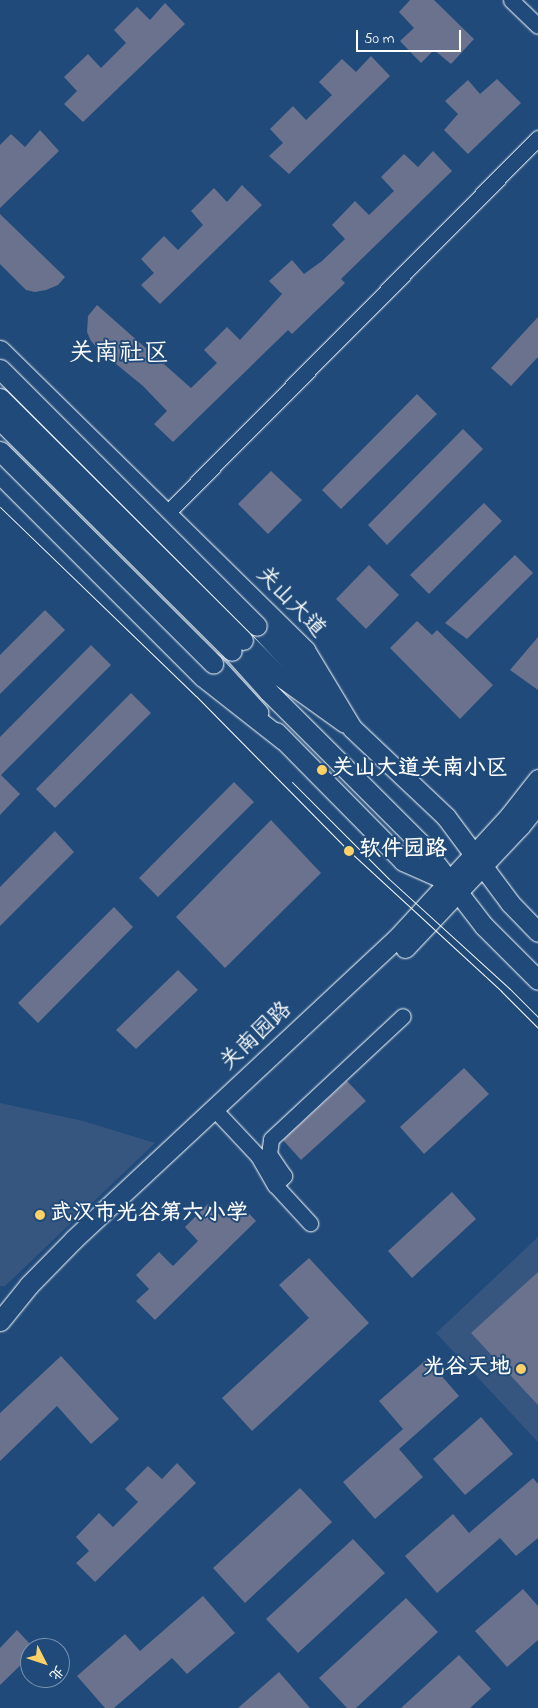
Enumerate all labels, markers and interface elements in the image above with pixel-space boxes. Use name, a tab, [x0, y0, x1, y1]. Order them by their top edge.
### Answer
scale bar	[358, 20, 463, 52]
text: 50 m	[364, 28, 394, 50]
district label: 关南社区	[69, 339, 169, 369]
street label: 关山大道	[250, 562, 330, 644]
place label: 关山大道关南小区	[332, 757, 508, 783]
marker: 关山大道关南小区	[316, 764, 328, 776]
place label: 软件园路	[359, 838, 447, 864]
marker: 软件园路	[343, 845, 355, 857]
street label: 关南园路	[216, 997, 298, 1077]
place label: 武汉市光谷第六小学	[50, 1202, 248, 1228]
marker: 武汉市光谷第六小学	[34, 1209, 46, 1221]
place label: 光谷天地	[423, 1356, 511, 1382]
marker: 光谷天地	[515, 1363, 527, 1375]
north arrow	[20, 1638, 70, 1688]
text: 北	[43, 1660, 68, 1685]

